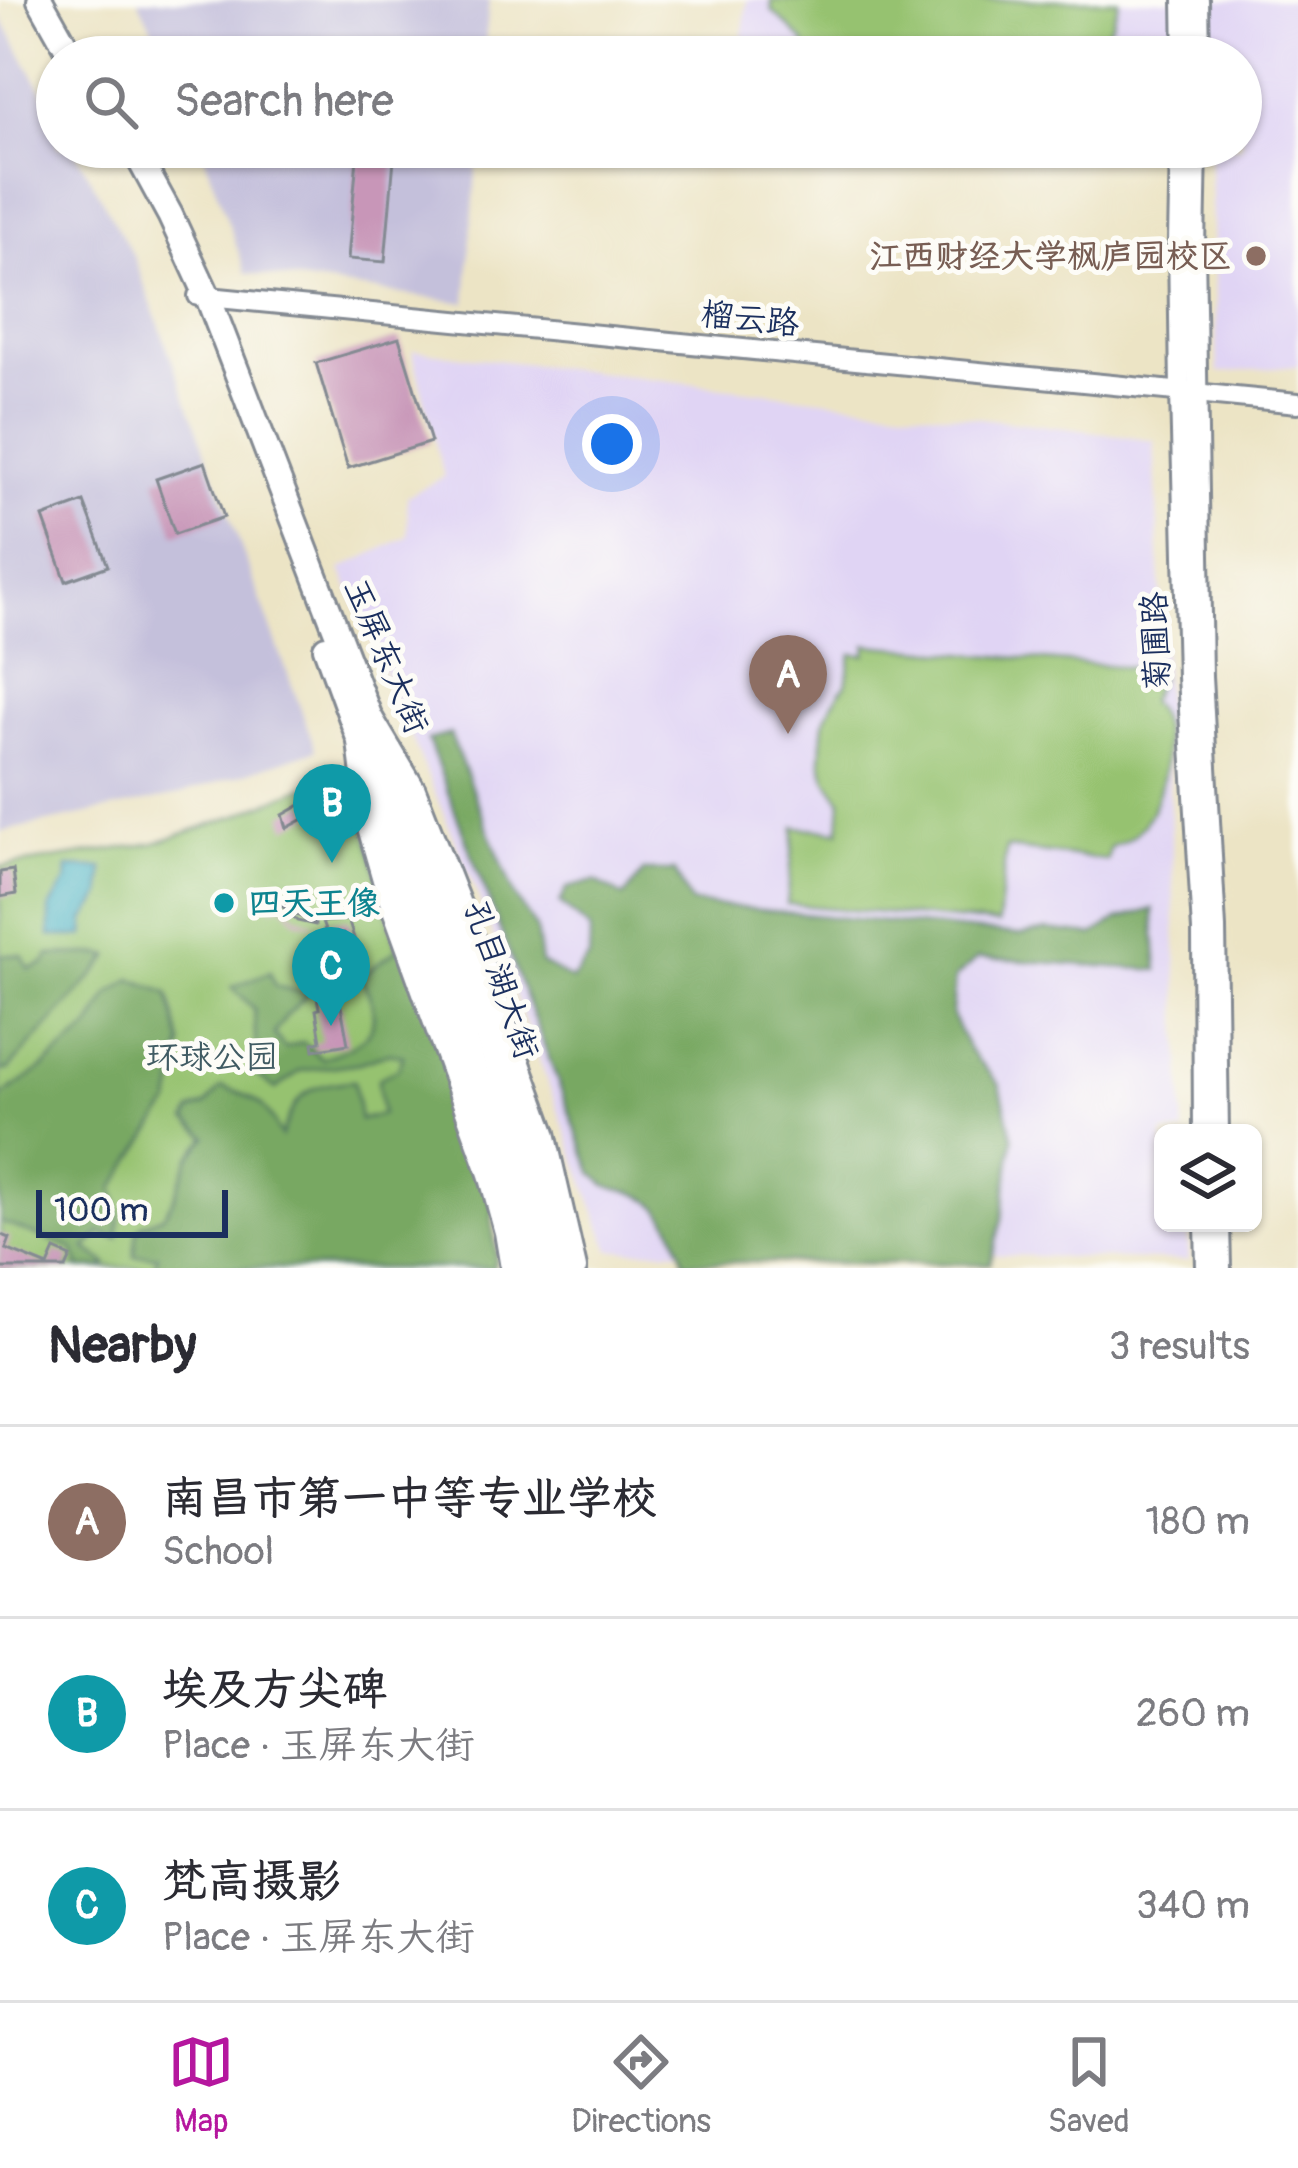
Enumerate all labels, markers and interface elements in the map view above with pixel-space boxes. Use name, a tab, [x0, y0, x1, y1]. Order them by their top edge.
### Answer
search box	[36, 36, 1262, 168]
icon: search	[78, 69, 144, 135]
text: Search here	[174, 74, 394, 130]
place label: 江西财经大学枫庐园校区	[869, 236, 1232, 277]
marker: 江西财经大学枫庐园校区	[1243, 243, 1269, 269]
street label: 榴云路	[699, 293, 801, 345]
your location	[582, 414, 642, 474]
street label: 玉屏东大街	[335, 572, 437, 740]
street label: 菊圃路	[1134, 591, 1178, 691]
pin: A	[749, 635, 827, 734]
pin: B	[293, 764, 371, 863]
place label: 四天王像	[248, 883, 380, 924]
marker: 四天王像	[211, 890, 237, 916]
street label: 孔目湖大街	[455, 895, 547, 1065]
pin: C	[292, 927, 370, 1026]
park label: 环球公园	[146, 1037, 278, 1078]
map controls	[1154, 1124, 1262, 1232]
button: layers	[1154, 1124, 1262, 1232]
scale bar	[36, 1184, 228, 1237]
text: 100 m	[54, 1190, 148, 1231]
text: Nearby	[48, 1314, 196, 1378]
text: 3 results	[1109, 1322, 1250, 1371]
text: 南昌市第一中等专业学校	[162, 1471, 657, 1527]
text: A	[74, 1497, 100, 1546]
text: 180 m	[1145, 1497, 1250, 1546]
text: School	[162, 1527, 274, 1576]
text: 埃及方尖碑	[162, 1662, 387, 1718]
text: B	[76, 1689, 98, 1738]
text: 260 m	[1136, 1689, 1250, 1738]
text: Place · 玉屏东大街	[162, 1721, 475, 1770]
text: 梵高摄影	[162, 1854, 342, 1910]
text: C	[75, 1881, 99, 1930]
text: 340 m	[1136, 1881, 1250, 1930]
text: Place · 玉屏东大街	[162, 1913, 475, 1962]
tab: Map	[168, 2029, 234, 2142]
tab: Directions	[571, 2029, 711, 2142]
tab: Saved	[1048, 2029, 1130, 2142]

